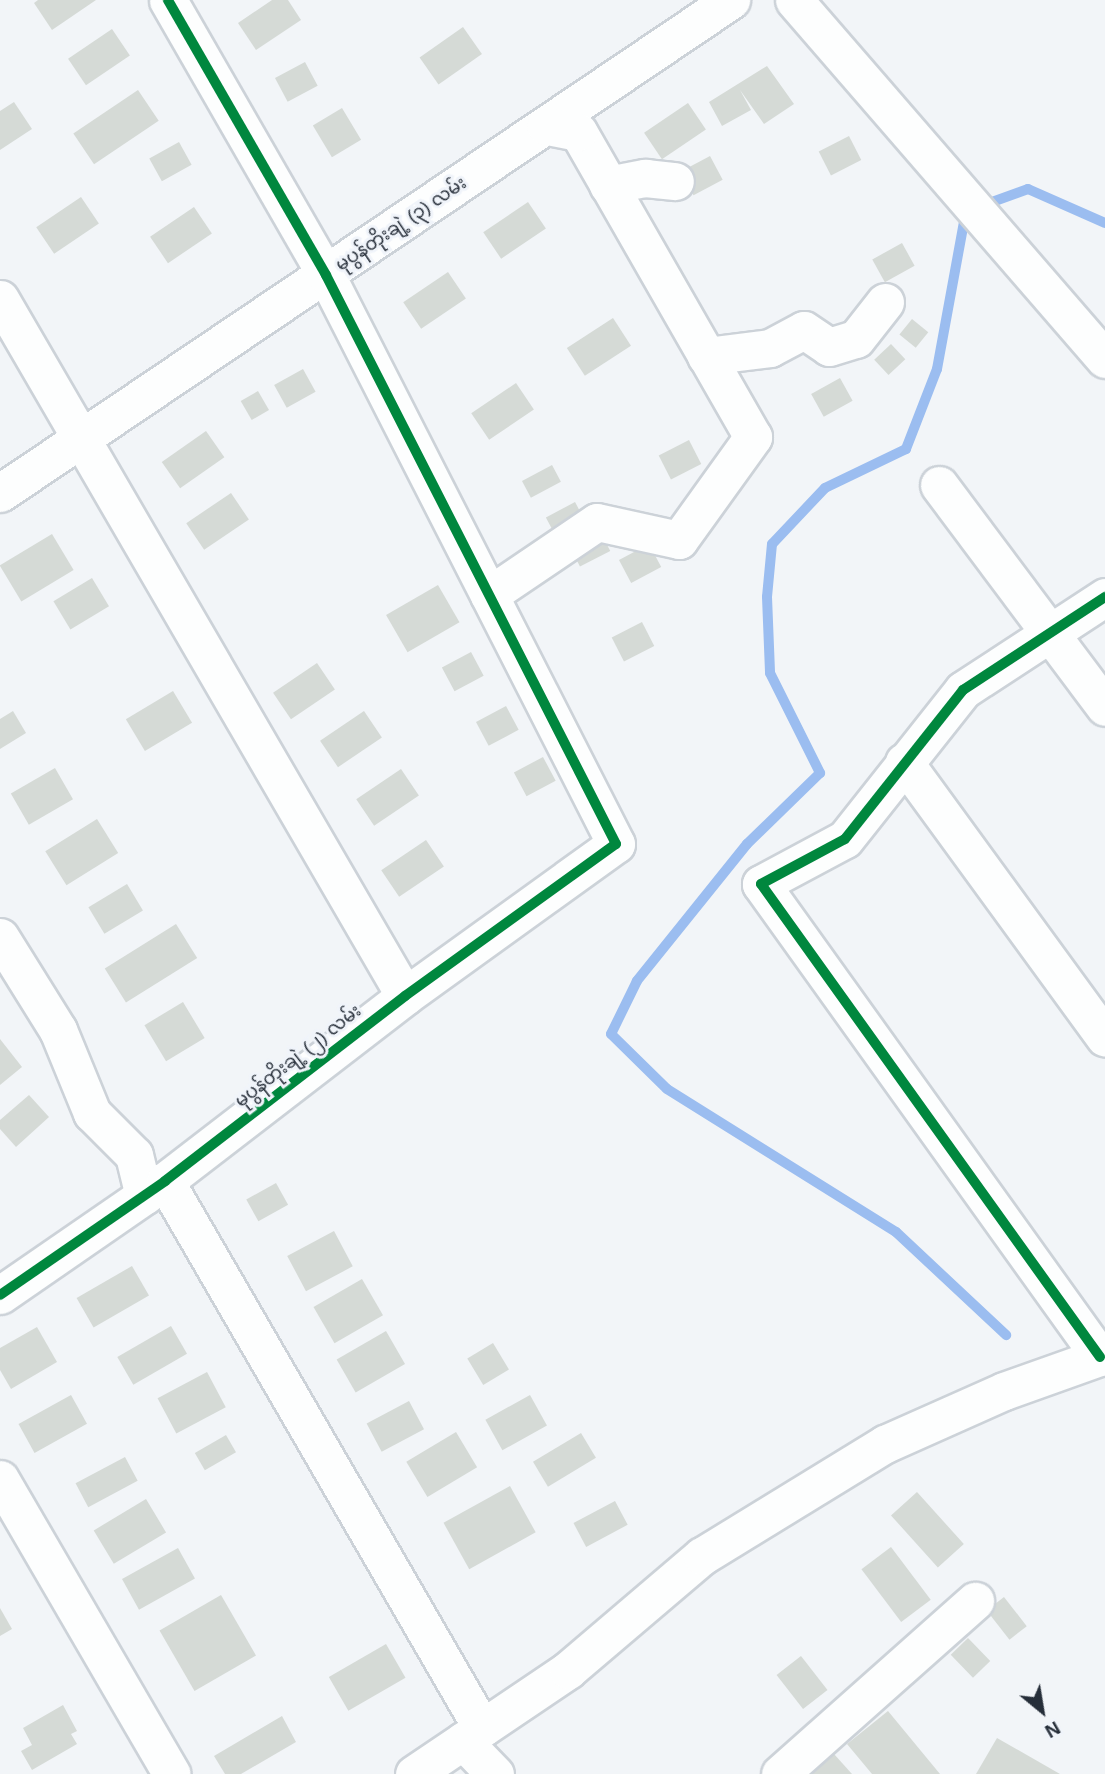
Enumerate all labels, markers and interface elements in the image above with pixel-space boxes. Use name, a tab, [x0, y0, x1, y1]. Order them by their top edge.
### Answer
street label: မုပွန်တိုးချဲ့ (၃) လမ်း	[331, 172, 471, 276]
street label: မုပွန်တိုးချဲ့ (၂) လမ်း	[231, 1000, 365, 1112]
north arrow	[1007, 1676, 1077, 1746]
text: N	[1042, 1717, 1064, 1742]

